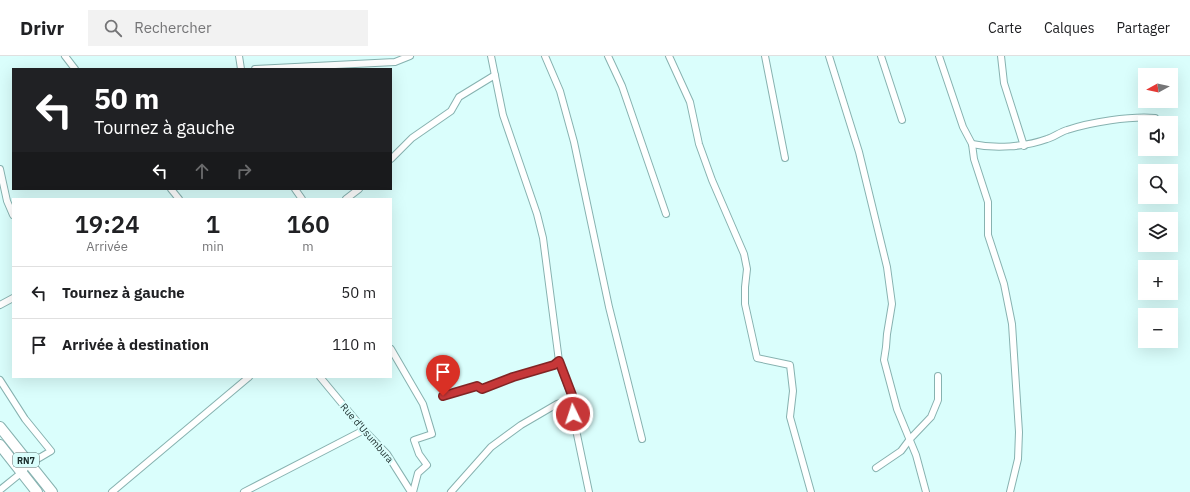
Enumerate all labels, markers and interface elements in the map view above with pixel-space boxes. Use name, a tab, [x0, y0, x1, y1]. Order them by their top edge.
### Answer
search box	[88, 10, 368, 46]
text: Drivr	[20, 16, 64, 40]
icon: search	[102, 17, 124, 39]
text: Rechercher	[134, 18, 211, 37]
text: Carte	[988, 19, 1022, 37]
text: Calques	[1044, 19, 1094, 37]
text: Partager	[1116, 19, 1170, 37]
north arrow	[1138, 68, 1178, 108]
map controls	[1138, 68, 1178, 348]
text: 50 m	[94, 80, 159, 117]
icon: left	[28, 84, 80, 136]
text: Tournez à gauche	[94, 116, 235, 139]
button: sound	[1138, 116, 1178, 156]
icon: left	[149, 160, 171, 182]
icon: ahead	[191, 160, 213, 182]
icon: right	[233, 160, 255, 182]
button: search	[1138, 164, 1178, 204]
text: 19:24	[74, 208, 140, 240]
text: 1	[206, 208, 220, 240]
text: 160	[286, 208, 330, 240]
button: layers	[1138, 212, 1178, 252]
text: Arrivée	[86, 238, 128, 255]
text: min	[202, 238, 224, 255]
text: m	[302, 238, 314, 255]
button: +	[1138, 260, 1178, 300]
icon: left	[28, 282, 50, 304]
text: Tournez à gauche	[62, 283, 185, 302]
text: 50 m	[341, 283, 376, 302]
button: −	[1138, 308, 1178, 348]
icon: arrive	[28, 334, 50, 356]
text: Arrivée à destination	[62, 335, 209, 354]
text: 110 m	[332, 335, 376, 354]
pin	[426, 355, 460, 396]
icon: arrive	[432, 361, 454, 383]
position arrow	[552, 393, 594, 435]
street label: Rue d'Usumbura	[338, 401, 397, 466]
road number: RN7	[13, 453, 39, 467]

